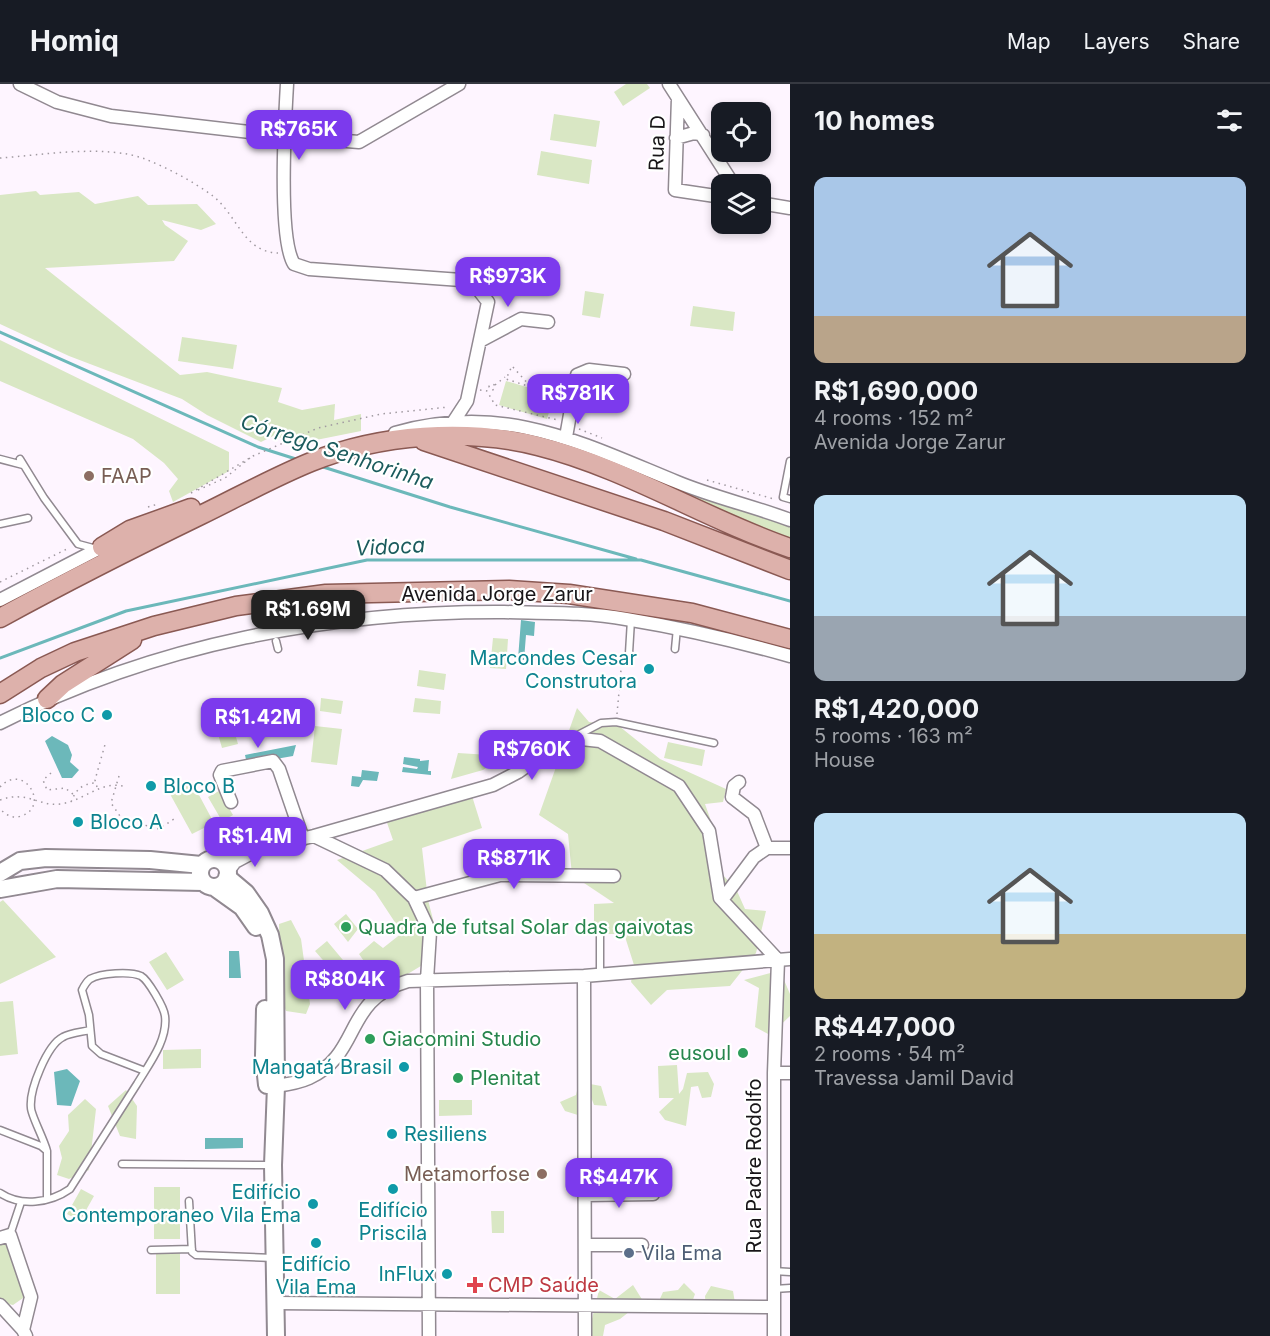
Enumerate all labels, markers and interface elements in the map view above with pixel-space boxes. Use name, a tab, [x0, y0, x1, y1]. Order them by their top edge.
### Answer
text: Homiq	[30, 24, 119, 58]
text: Map	[1007, 29, 1051, 54]
text: Layers	[1084, 29, 1150, 54]
text: Share	[1183, 29, 1240, 54]
map controls	[711, 102, 771, 234]
button: locate	[711, 102, 771, 162]
icon: filters	[1213, 104, 1246, 137]
text: 10 homes	[814, 105, 935, 136]
pin: R$765K	[250, 110, 348, 161]
street label: Rua D	[644, 115, 670, 171]
text: R$765K	[260, 117, 338, 141]
button: layers	[711, 174, 771, 234]
icon: home	[976, 216, 1084, 324]
pin: R$973K	[459, 257, 557, 308]
text: R$973K	[469, 264, 547, 288]
pin: R$781K	[529, 374, 627, 425]
text: R$1,690,000	[814, 375, 978, 406]
text: R$781K	[541, 381, 615, 405]
text: 4 rooms · 152 m²	[814, 406, 973, 430]
water label: Córrego Senhorinha	[238, 409, 437, 495]
text: Avenida Jorge Zarur	[814, 430, 1006, 454]
place label: FAAP	[101, 464, 152, 488]
marker: FAAP	[82, 469, 96, 483]
water label: Vidoca	[354, 532, 426, 561]
icon: home	[976, 534, 1084, 642]
street label: Avenida Jorge Zarur	[401, 582, 593, 606]
pin: R$1.69M	[253, 590, 363, 641]
text: R$1.69M	[265, 597, 351, 621]
place label: Marcondes Cesar Construtora	[470, 646, 637, 693]
marker: Marcondes Cesar Construtora	[642, 662, 656, 676]
text: R$1,420,000	[814, 693, 979, 724]
pin: R$1.42M	[203, 698, 313, 749]
place label: Bloco C	[21, 703, 95, 727]
text: R$1.42M	[215, 705, 301, 729]
marker: Bloco C	[100, 708, 114, 722]
text: 5 rooms · 163 m²	[814, 724, 973, 748]
pin: R$760K	[483, 730, 581, 781]
text: R$760K	[493, 737, 571, 761]
text: House	[814, 748, 875, 772]
place label: Bloco B	[163, 774, 235, 798]
marker: Bloco B	[144, 779, 158, 793]
place label: Bloco A	[90, 810, 163, 834]
marker: Bloco A	[71, 815, 85, 829]
pin: R$1.4M	[206, 817, 304, 868]
text: R$1.4M	[218, 824, 292, 848]
pin: R$871K	[465, 839, 563, 890]
text: R$871K	[477, 846, 551, 870]
icon: home	[976, 852, 1084, 960]
place label: Quadra de futsal Solar das gaivotas	[358, 915, 694, 939]
marker: Quadra de futsal Solar das gaivotas	[339, 920, 353, 934]
pin: R$804K	[296, 960, 394, 1011]
text: R$804K	[305, 967, 385, 991]
text: R$447,000	[814, 1011, 956, 1042]
place label: Giacomini Studio	[382, 1027, 541, 1051]
marker: Giacomini Studio	[363, 1032, 377, 1046]
place label: eusoul	[668, 1041, 731, 1065]
text: 2 rooms · 54 m²	[814, 1042, 965, 1066]
marker: eusoul	[736, 1046, 750, 1060]
place label: Mangatá Brasil	[252, 1055, 392, 1079]
marker: Mangatá Brasil	[397, 1060, 411, 1074]
place label: Plenitat	[470, 1066, 541, 1090]
text: Travessa Jamil David	[814, 1066, 1014, 1090]
marker: Plenitat	[451, 1071, 465, 1085]
street label: Rua Padre Rodolfo	[742, 1079, 766, 1253]
place label: Resiliens	[404, 1122, 487, 1146]
marker: Resiliens	[385, 1127, 399, 1141]
pin: R$447K	[570, 1158, 668, 1209]
place label: Metamorfose	[404, 1162, 530, 1186]
text: R$447K	[579, 1165, 659, 1189]
marker: Metamorfose	[535, 1167, 549, 1181]
place label: Edifício Contemporaneo Vila Ema	[62, 1180, 301, 1227]
marker: Edifício Priscila	[386, 1182, 400, 1196]
marker: Edifício Contemporaneo Vila Ema	[306, 1197, 320, 1211]
place label: Edifício Priscila	[358, 1198, 428, 1245]
marker: Edifício Vila Ema	[309, 1236, 323, 1250]
place label: Vila Ema	[641, 1241, 722, 1265]
marker: Vila Ema	[622, 1246, 636, 1260]
place label: Edifício Vila Ema	[275, 1252, 357, 1299]
place label: InFlux	[378, 1262, 435, 1286]
marker: InFlux	[440, 1267, 454, 1281]
place label: CMP Saúde	[488, 1273, 599, 1297]
marker: CMP Saúde	[466, 1276, 484, 1294]

